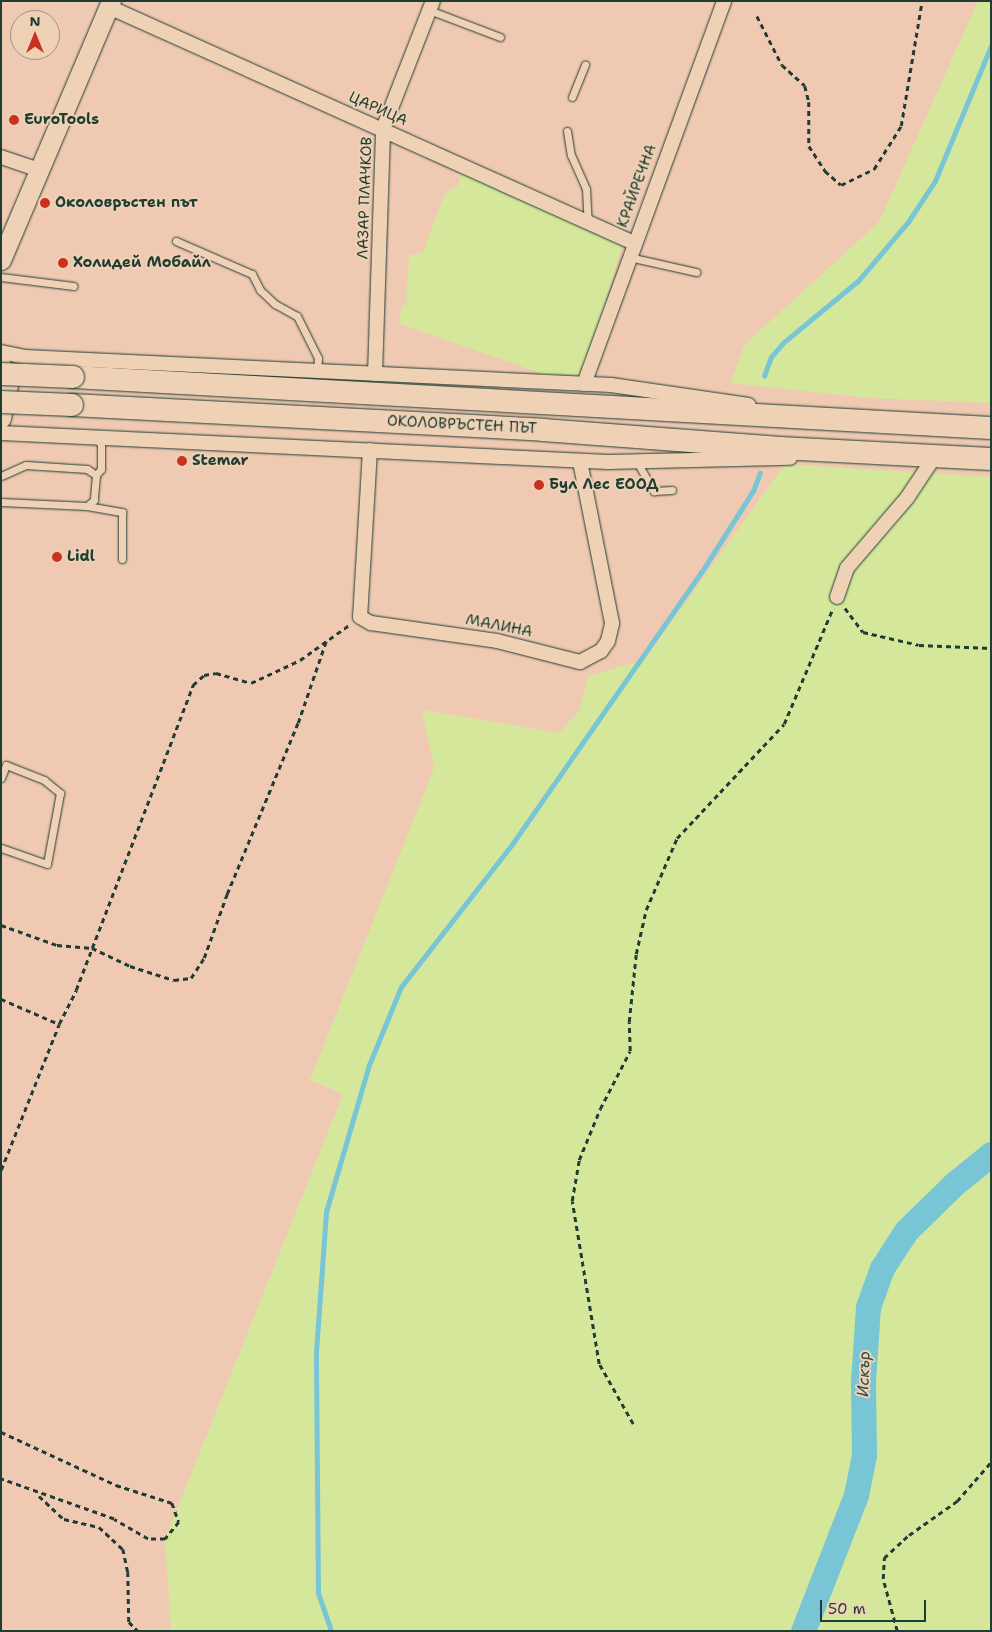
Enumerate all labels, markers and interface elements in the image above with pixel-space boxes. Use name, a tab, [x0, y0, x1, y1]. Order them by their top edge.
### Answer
north arrow	[10, 10, 60, 60]
text: N	[29, 12, 41, 30]
street label: ЦАРИЦА	[346, 88, 410, 130]
place label: EuroTools	[24, 111, 99, 129]
marker: EuroTools	[8, 114, 20, 126]
street label: ЛАЗАР ПЛАЧКОВ	[354, 136, 376, 260]
street label: КРАЙРЕЧНА	[614, 142, 660, 230]
place label: Околовръстен път	[55, 194, 198, 212]
marker: Околовръстен път	[39, 197, 51, 209]
place label: Холидей Мобайл	[73, 254, 211, 272]
marker: Холидей Мобайл	[57, 257, 69, 269]
street label: ОКОЛОВРЪСТЕН ПЪТ	[386, 412, 538, 438]
place label: Stemar	[192, 452, 249, 470]
marker: Stemar	[176, 455, 188, 467]
place label: Бул Лес ЕООД	[549, 476, 658, 494]
marker: Бул Лес ЕООД	[533, 479, 545, 491]
place label: Lidl	[67, 548, 95, 566]
marker: Lidl	[51, 551, 63, 563]
street label: МАЛИНА	[464, 611, 534, 641]
water label: Искър	[854, 1351, 874, 1397]
scale bar	[822, 1590, 928, 1622]
text: 50 m	[828, 1599, 866, 1619]

